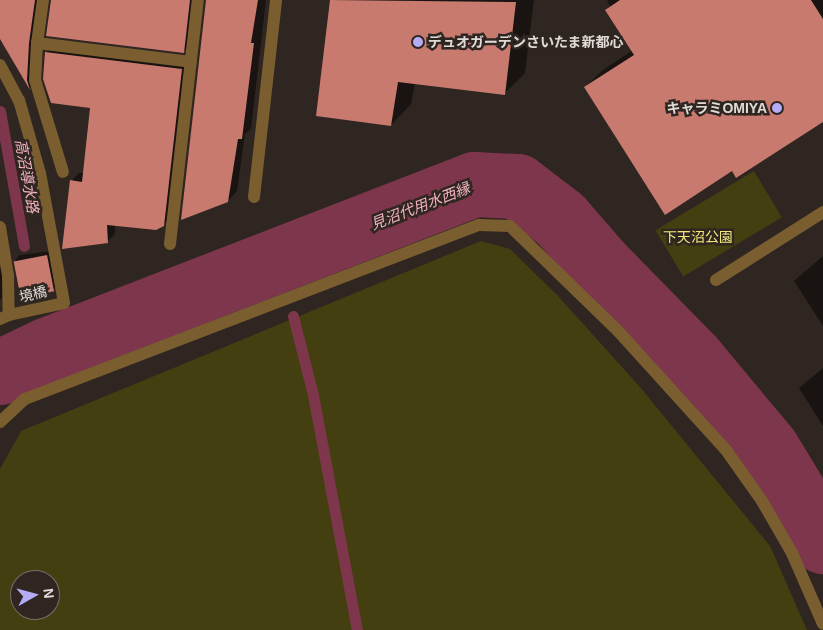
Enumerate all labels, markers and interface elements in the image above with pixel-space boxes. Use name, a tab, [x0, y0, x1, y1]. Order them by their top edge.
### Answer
place label: デュオガーデンさいたま新都心	[428, 34, 624, 50]
marker: デュオガーデンさいたま新都心	[412, 36, 424, 48]
place label: キャラミOMIYA	[666, 100, 767, 116]
marker: キャラミOMIYA	[771, 102, 783, 114]
water label: 高沼導水路	[12, 138, 42, 214]
water label: 見沼代用水西縁	[368, 179, 472, 233]
park label: 下天沼公園	[663, 229, 733, 245]
street label: 境橋	[17, 283, 49, 305]
north arrow	[10, 570, 60, 620]
text: N	[40, 587, 57, 599]

